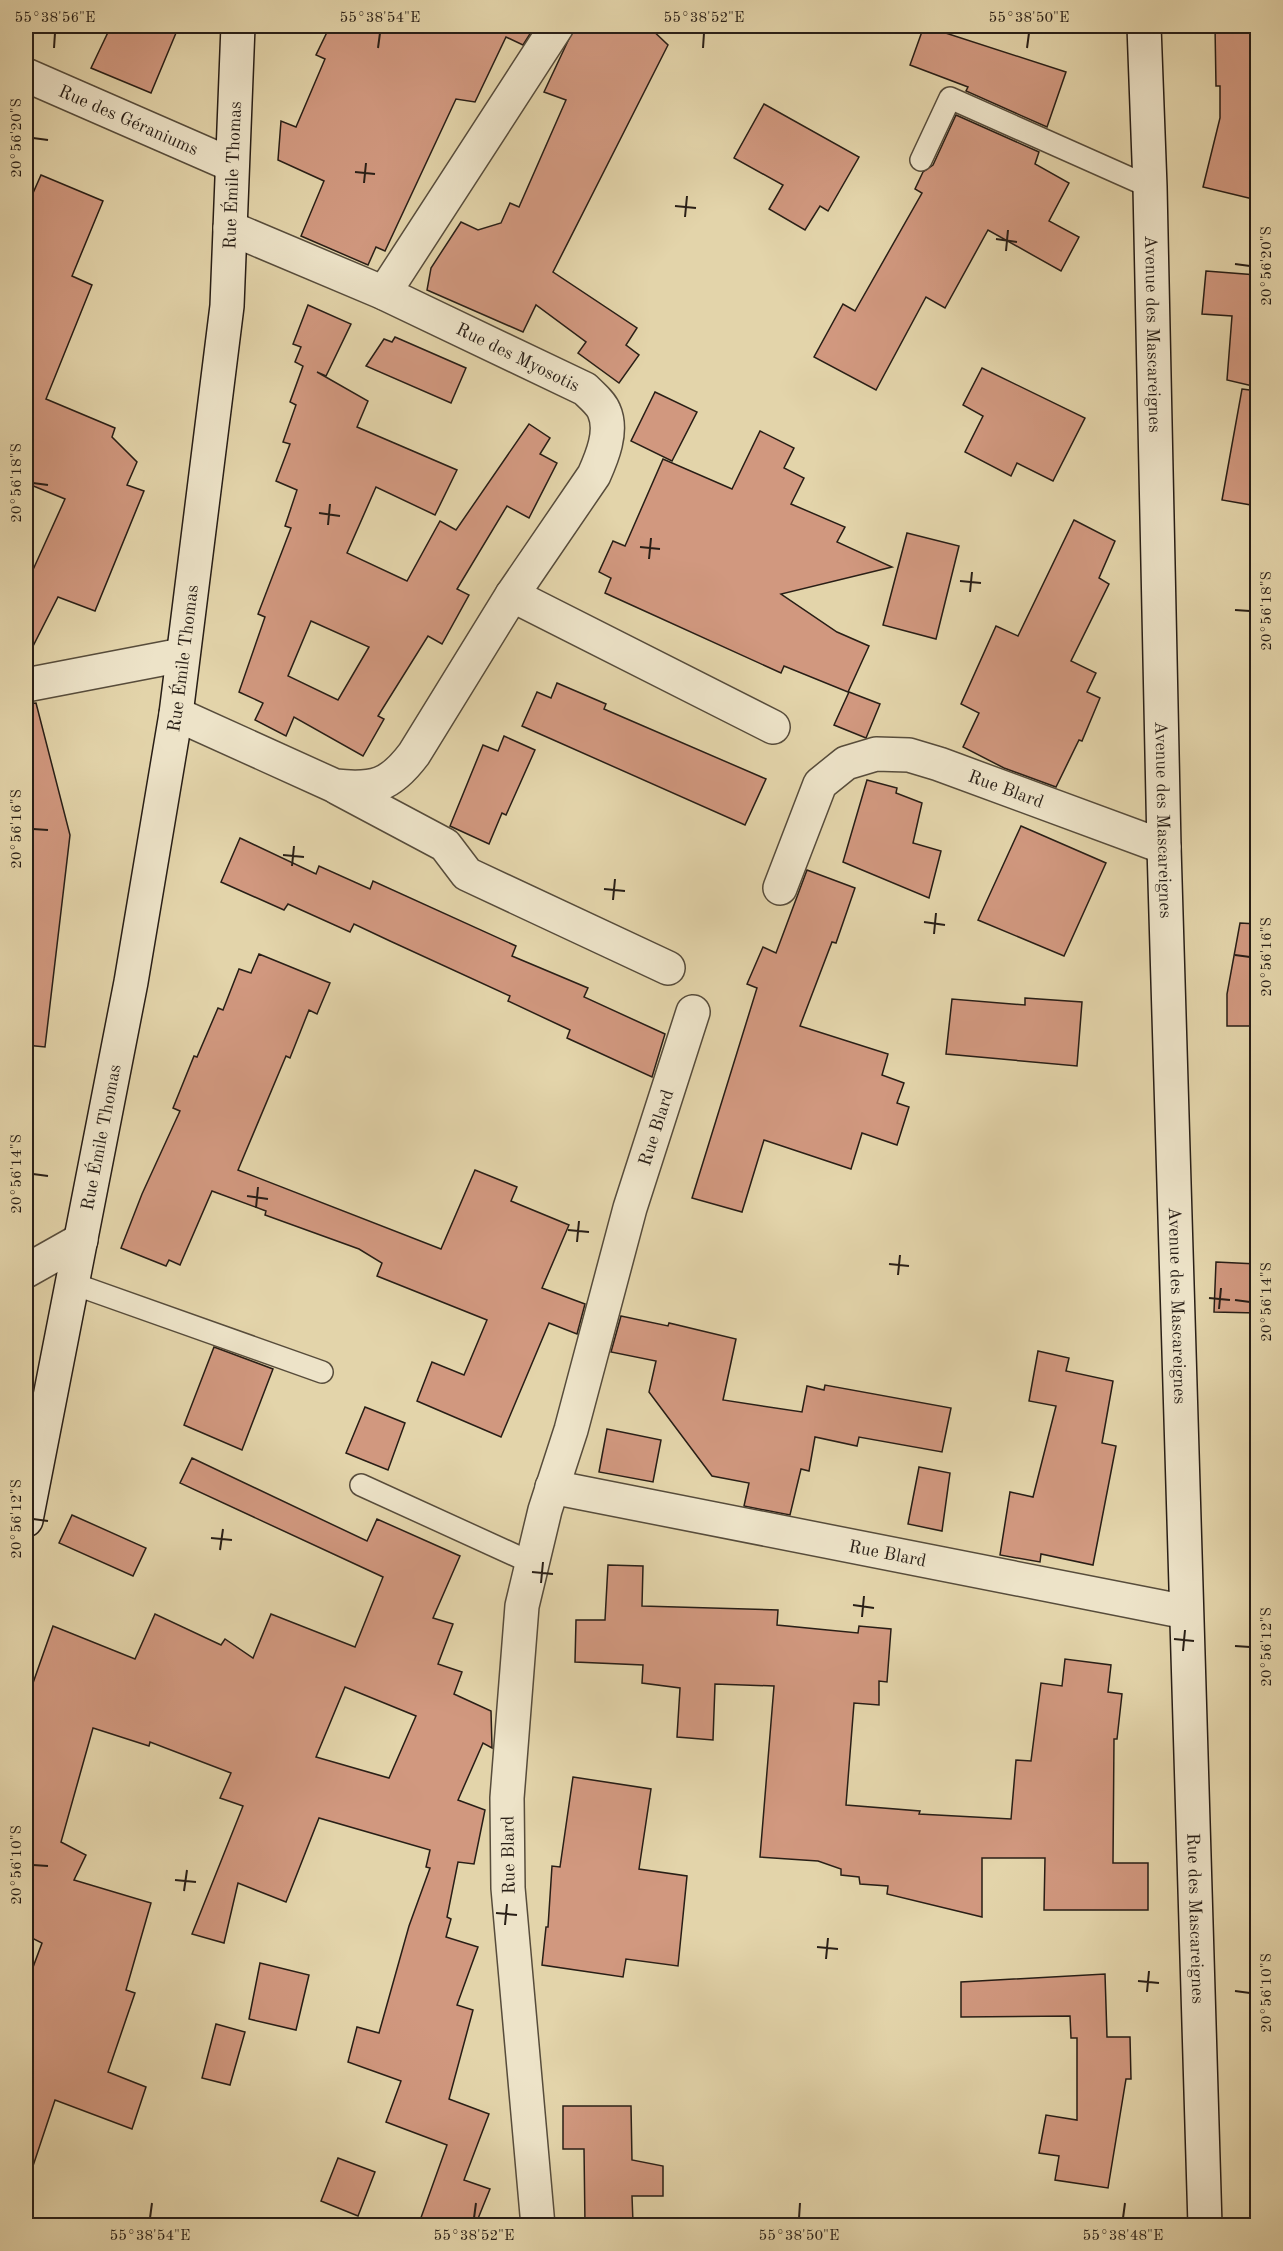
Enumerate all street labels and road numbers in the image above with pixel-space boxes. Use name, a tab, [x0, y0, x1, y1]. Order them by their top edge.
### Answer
street label: Rue des Géraniums	[56, 82, 201, 159]
street label: Rue Émile Thomas	[219, 101, 245, 250]
street label: Avenue des Mascareignes	[1141, 235, 1163, 433]
street label: Rue des Myosotis	[453, 320, 582, 396]
street label: Rue Émile Thomas	[165, 584, 202, 733]
street label: Avenue des Mascareignes	[1151, 721, 1174, 919]
street label: Rue Blard	[966, 768, 1046, 812]
street label: Rue Émile Thomas	[79, 1063, 125, 1212]
street label: Rue Blard	[636, 1088, 677, 1168]
street label: Avenue des Mascareignes	[1165, 1207, 1189, 1405]
street label: Rue Blard	[847, 1538, 928, 1571]
street label: Rue Blard	[499, 1815, 519, 1895]
street label: Rue des Mascareignes	[1183, 1833, 1206, 2004]

